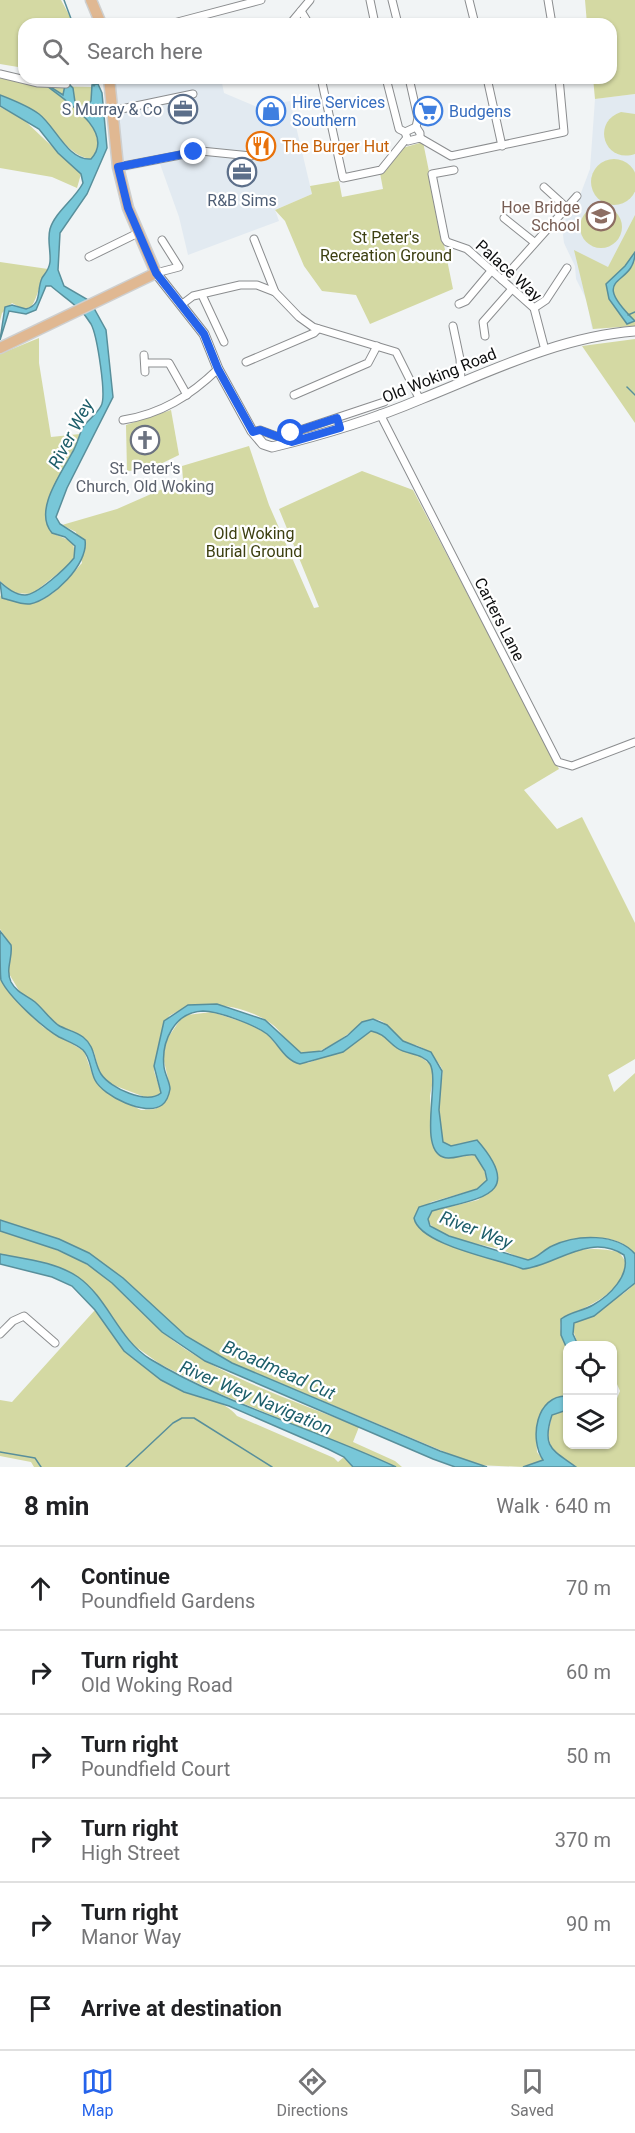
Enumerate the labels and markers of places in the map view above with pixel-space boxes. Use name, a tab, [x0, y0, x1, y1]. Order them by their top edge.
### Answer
office icon: S Murray & Co	[167, 93, 199, 125]
place label: Hire Services Southern	[292, 93, 385, 130]
shop icon: Hire Services Southern	[255, 95, 287, 127]
supermarket icon: Budgens	[412, 95, 444, 127]
place label: S Murray & Co	[62, 100, 162, 119]
place label: Budgens	[449, 102, 511, 121]
restaurant icon: The Burger Hut	[245, 130, 277, 162]
place label: The Burger Hut	[282, 137, 389, 156]
office icon: R&B Sims	[226, 156, 258, 188]
place label: R&B Sims	[207, 191, 277, 210]
place label: Hoe Bridge School	[501, 198, 580, 235]
school or university icon: Hoe Bridge School	[585, 200, 617, 232]
church icon: St. Peter's Church, Old Woking	[129, 424, 161, 456]
place label: St. Peter's Church, Old Woking	[76, 459, 214, 496]

